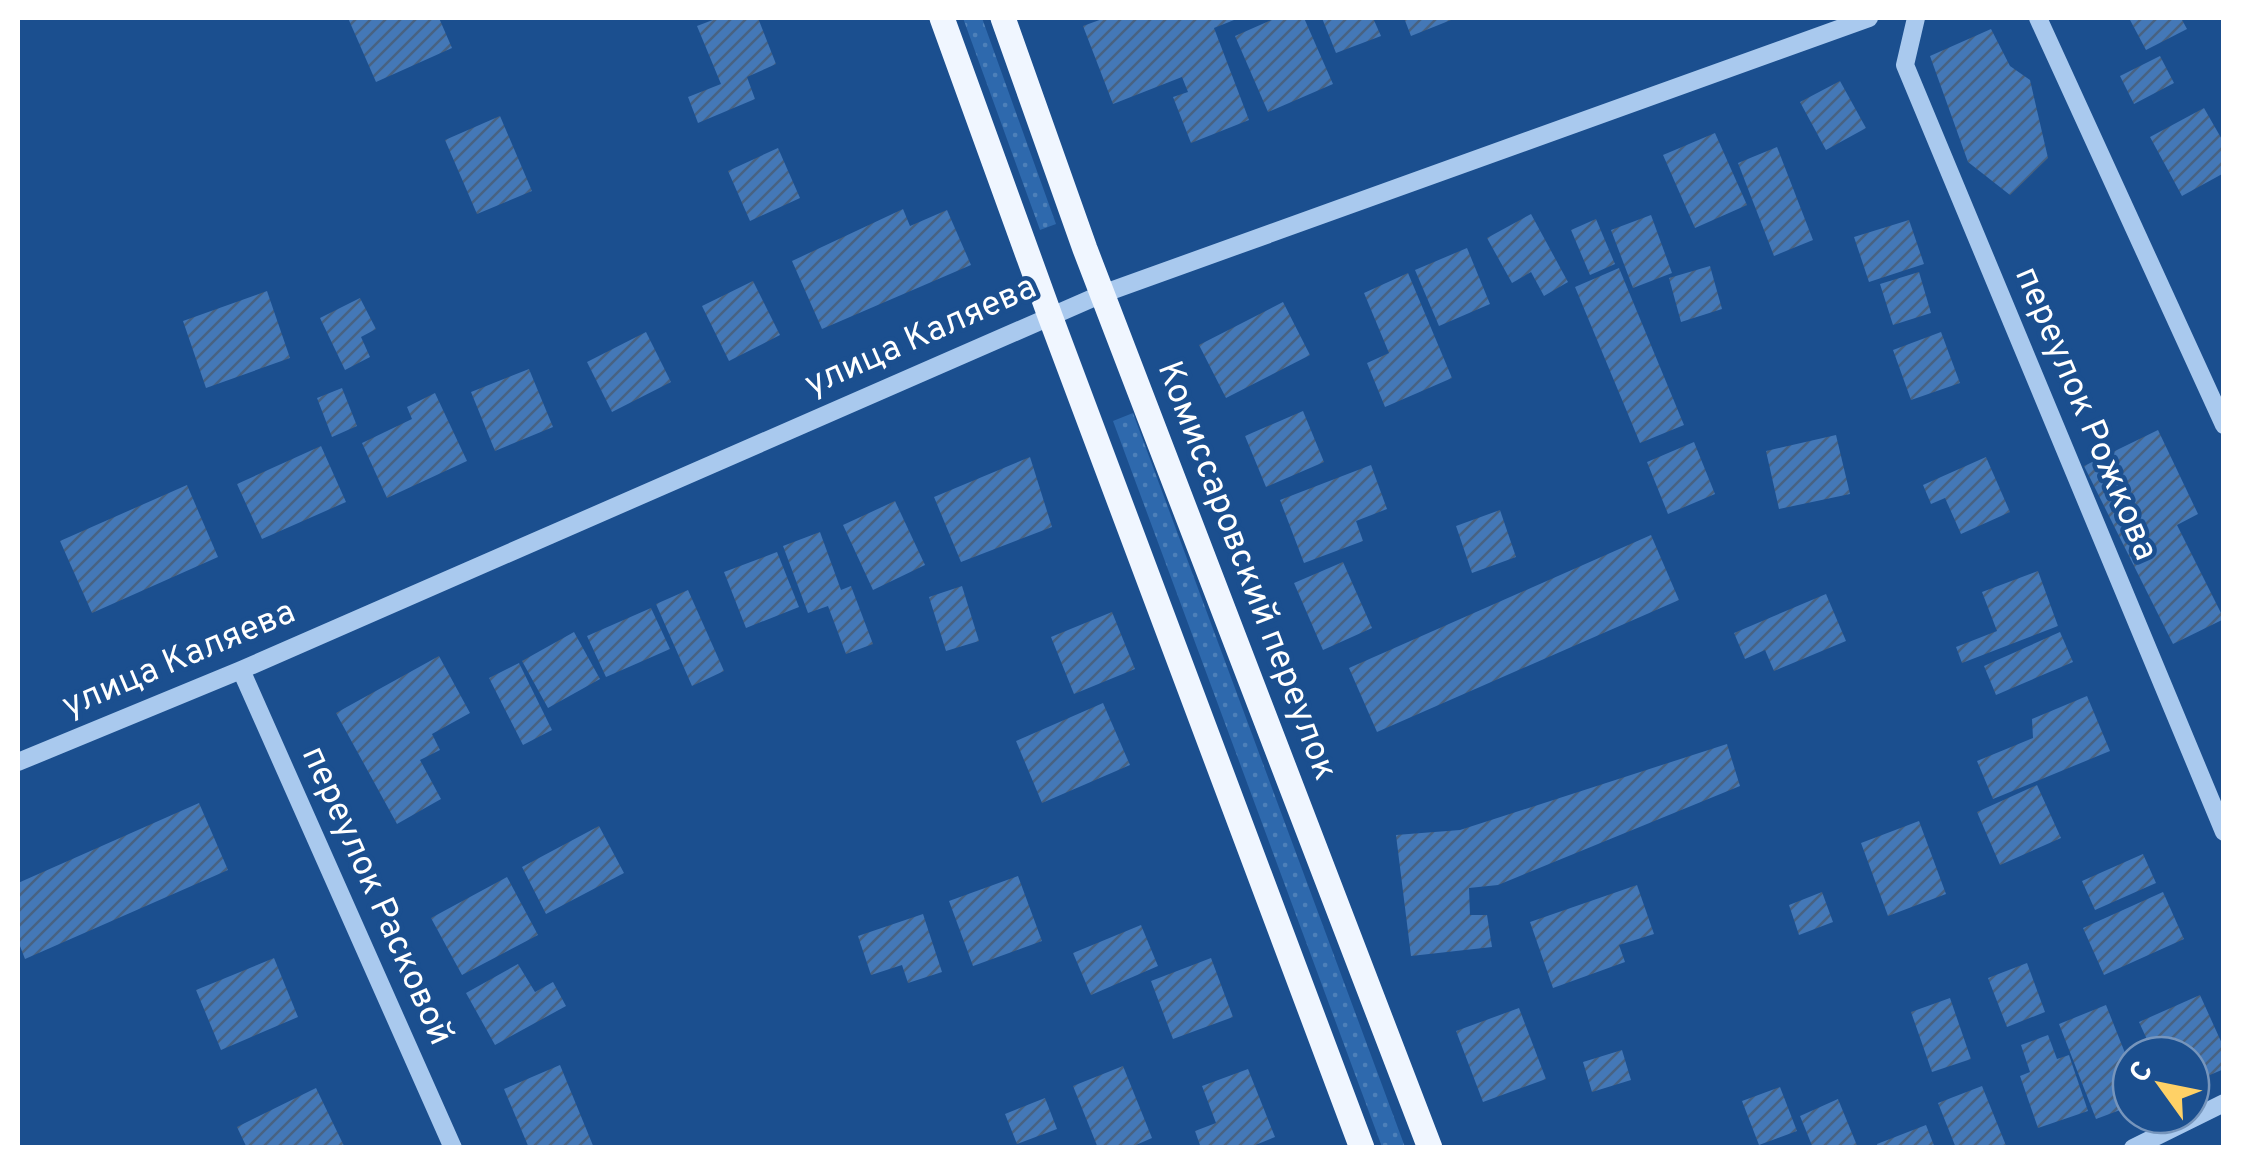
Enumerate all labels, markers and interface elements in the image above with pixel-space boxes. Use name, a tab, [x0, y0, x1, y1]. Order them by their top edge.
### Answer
street label: переулок Рожкова	[2003, 260, 2167, 568]
street label: улица Каляева	[798, 266, 1044, 408]
street label: Комиссаровский переулок	[1146, 355, 1346, 787]
street label: улица Каляева	[56, 591, 302, 729]
street label: переулок Расковой	[290, 740, 462, 1052]
north arrow	[2111, 1035, 2211, 1135]
text: С	[2123, 1056, 2163, 1090]

